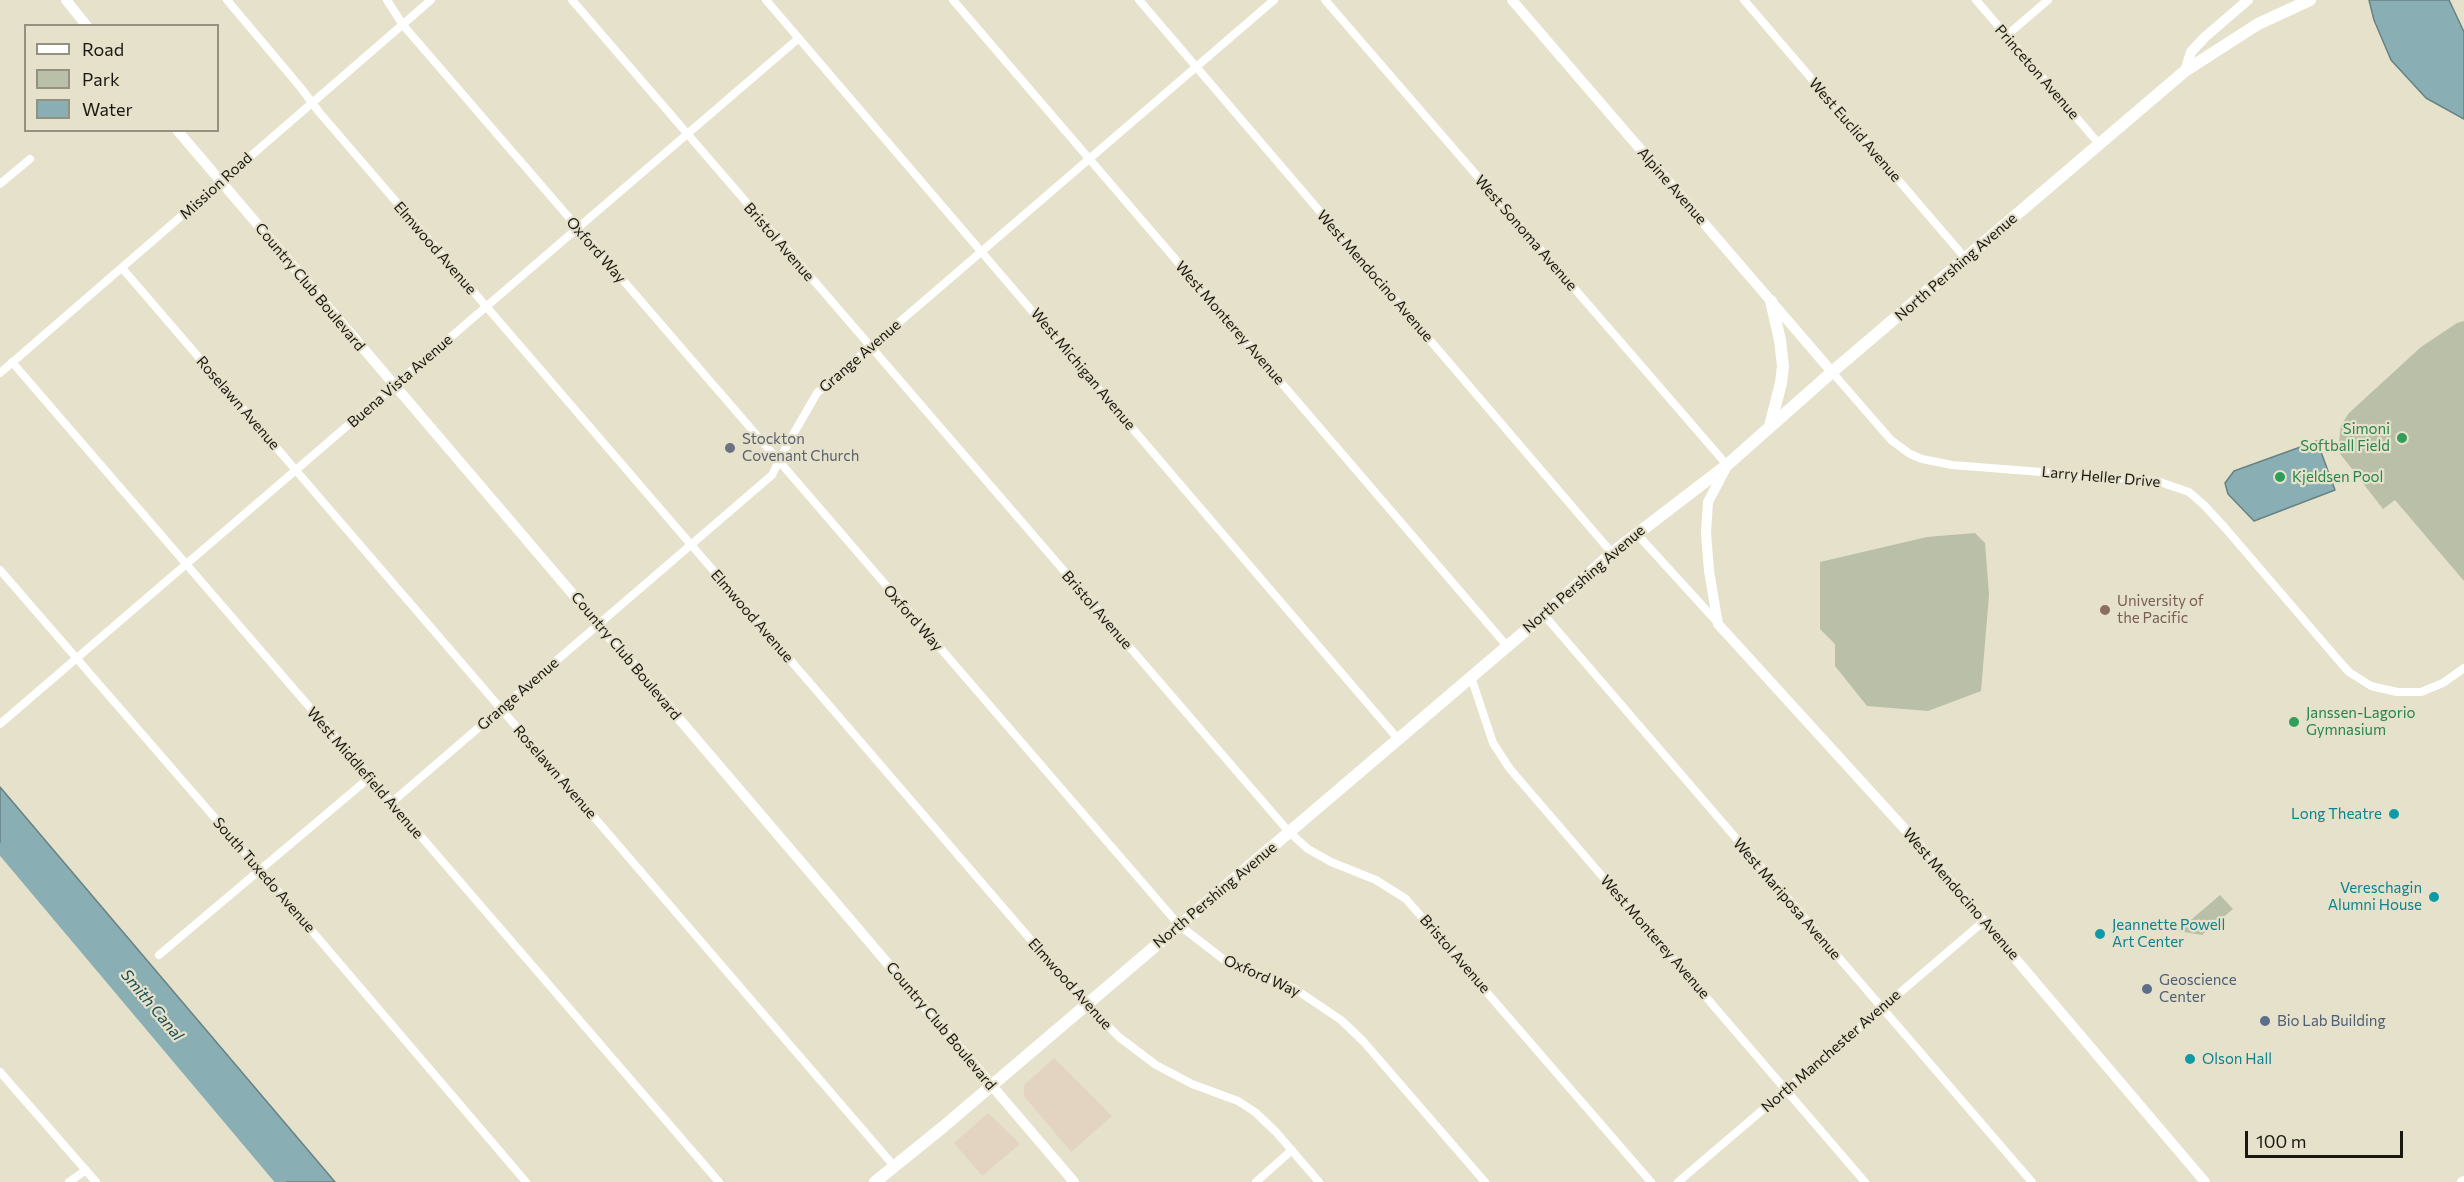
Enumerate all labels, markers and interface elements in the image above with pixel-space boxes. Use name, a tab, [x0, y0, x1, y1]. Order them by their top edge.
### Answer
street label: Princeton Avenue	[1991, 21, 2083, 123]
legend	[24, 24, 219, 132]
text: Road	[82, 38, 124, 60]
text: Park	[82, 68, 120, 90]
street label: West Euclid Avenue	[1805, 74, 1905, 186]
text: Water	[82, 98, 133, 120]
street label: Alpine Avenue	[1634, 144, 1710, 228]
street label: Mission Road	[176, 149, 256, 223]
street label: West Sonoma Avenue	[1471, 172, 1581, 294]
street label: Elmwood Avenue	[390, 198, 480, 298]
street label: Bristol Avenue	[740, 199, 818, 285]
street label: West Mendocino Avenue	[1313, 207, 1437, 345]
street label: North Pershing Avenue	[1891, 209, 2021, 325]
street label: Oxford Way	[562, 213, 630, 287]
street label: Country Club Boulevard	[251, 219, 369, 355]
street label: West Monterey Avenue	[1171, 258, 1289, 388]
street label: West Michigan Avenue	[1027, 304, 1139, 434]
street label: Grange Avenue	[816, 316, 904, 396]
street label: Buena Vista Avenue	[344, 331, 456, 431]
street label: Roselawn Avenue	[192, 353, 284, 453]
place label: Simoni Softball Field	[2300, 420, 2390, 455]
place label: Stockton Covenant Church	[742, 430, 859, 465]
marker: Simoni Softball Field	[2395, 431, 2409, 445]
marker: Stockton Covenant Church	[723, 441, 737, 455]
street label: Larry Heller Drive	[2041, 463, 2161, 491]
place label: Kjeldsen Pool	[2292, 468, 2383, 486]
marker: Kjeldsen Pool	[2273, 470, 2287, 484]
street label: North Pershing Avenue	[1519, 521, 1649, 637]
street label: Elmwood Avenue	[707, 566, 797, 666]
street label: Bristol Avenue	[1058, 567, 1136, 653]
street label: Oxford Way	[879, 581, 947, 655]
street label: Country Club Boulevard	[567, 588, 685, 724]
place label: University of the Pacific	[2117, 592, 2204, 627]
marker: University of the Pacific	[2098, 603, 2112, 617]
street label: Grange Avenue	[474, 654, 562, 734]
street label: West Middlefield Avenue	[303, 704, 427, 842]
place label: Janssen-Lagorio Gymnasium	[2306, 704, 2415, 739]
marker: Janssen-Lagorio Gymnasium	[2287, 715, 2301, 729]
street label: Roselawn Avenue	[509, 722, 601, 822]
place label: Long Theatre	[2291, 805, 2382, 823]
marker: Long Theatre	[2387, 807, 2401, 821]
street label: South Tuxedo Avenue	[209, 814, 319, 936]
street label: West Mendocino Avenue	[1899, 825, 2023, 963]
street label: West Mariposa Avenue	[1729, 835, 1845, 963]
street label: North Pershing Avenue	[1150, 838, 1280, 952]
street label: West Monterey Avenue	[1596, 872, 1714, 1002]
place label: Vereschagin Alumni House	[2328, 879, 2422, 914]
marker: Vereschagin Alumni House	[2427, 890, 2441, 904]
street label: Bristol Avenue	[1416, 911, 1494, 997]
place label: Jeannette Powell Art Center	[2112, 916, 2225, 951]
marker: Jeannette Powell Art Center	[2093, 927, 2107, 941]
street label: Elmwood Avenue	[1024, 935, 1116, 1033]
street label: Oxford Way	[1221, 951, 1303, 1001]
street label: Country Club Boulevard	[882, 958, 1000, 1094]
water label: Smith Canal	[117, 965, 187, 1045]
place label: Geoscience Center	[2159, 971, 2237, 1006]
marker: Geoscience Center	[2140, 982, 2154, 996]
street label: North Manchester Avenue	[1758, 986, 1904, 1116]
place label: Bio Lab Building	[2277, 1012, 2386, 1030]
marker: Bio Lab Building	[2258, 1014, 2272, 1028]
place label: Olson Hall	[2202, 1050, 2272, 1068]
marker: Olson Hall	[2183, 1052, 2197, 1066]
scale bar	[2248, 1119, 2406, 1157]
text: 100 m	[2256, 1130, 2306, 1152]

